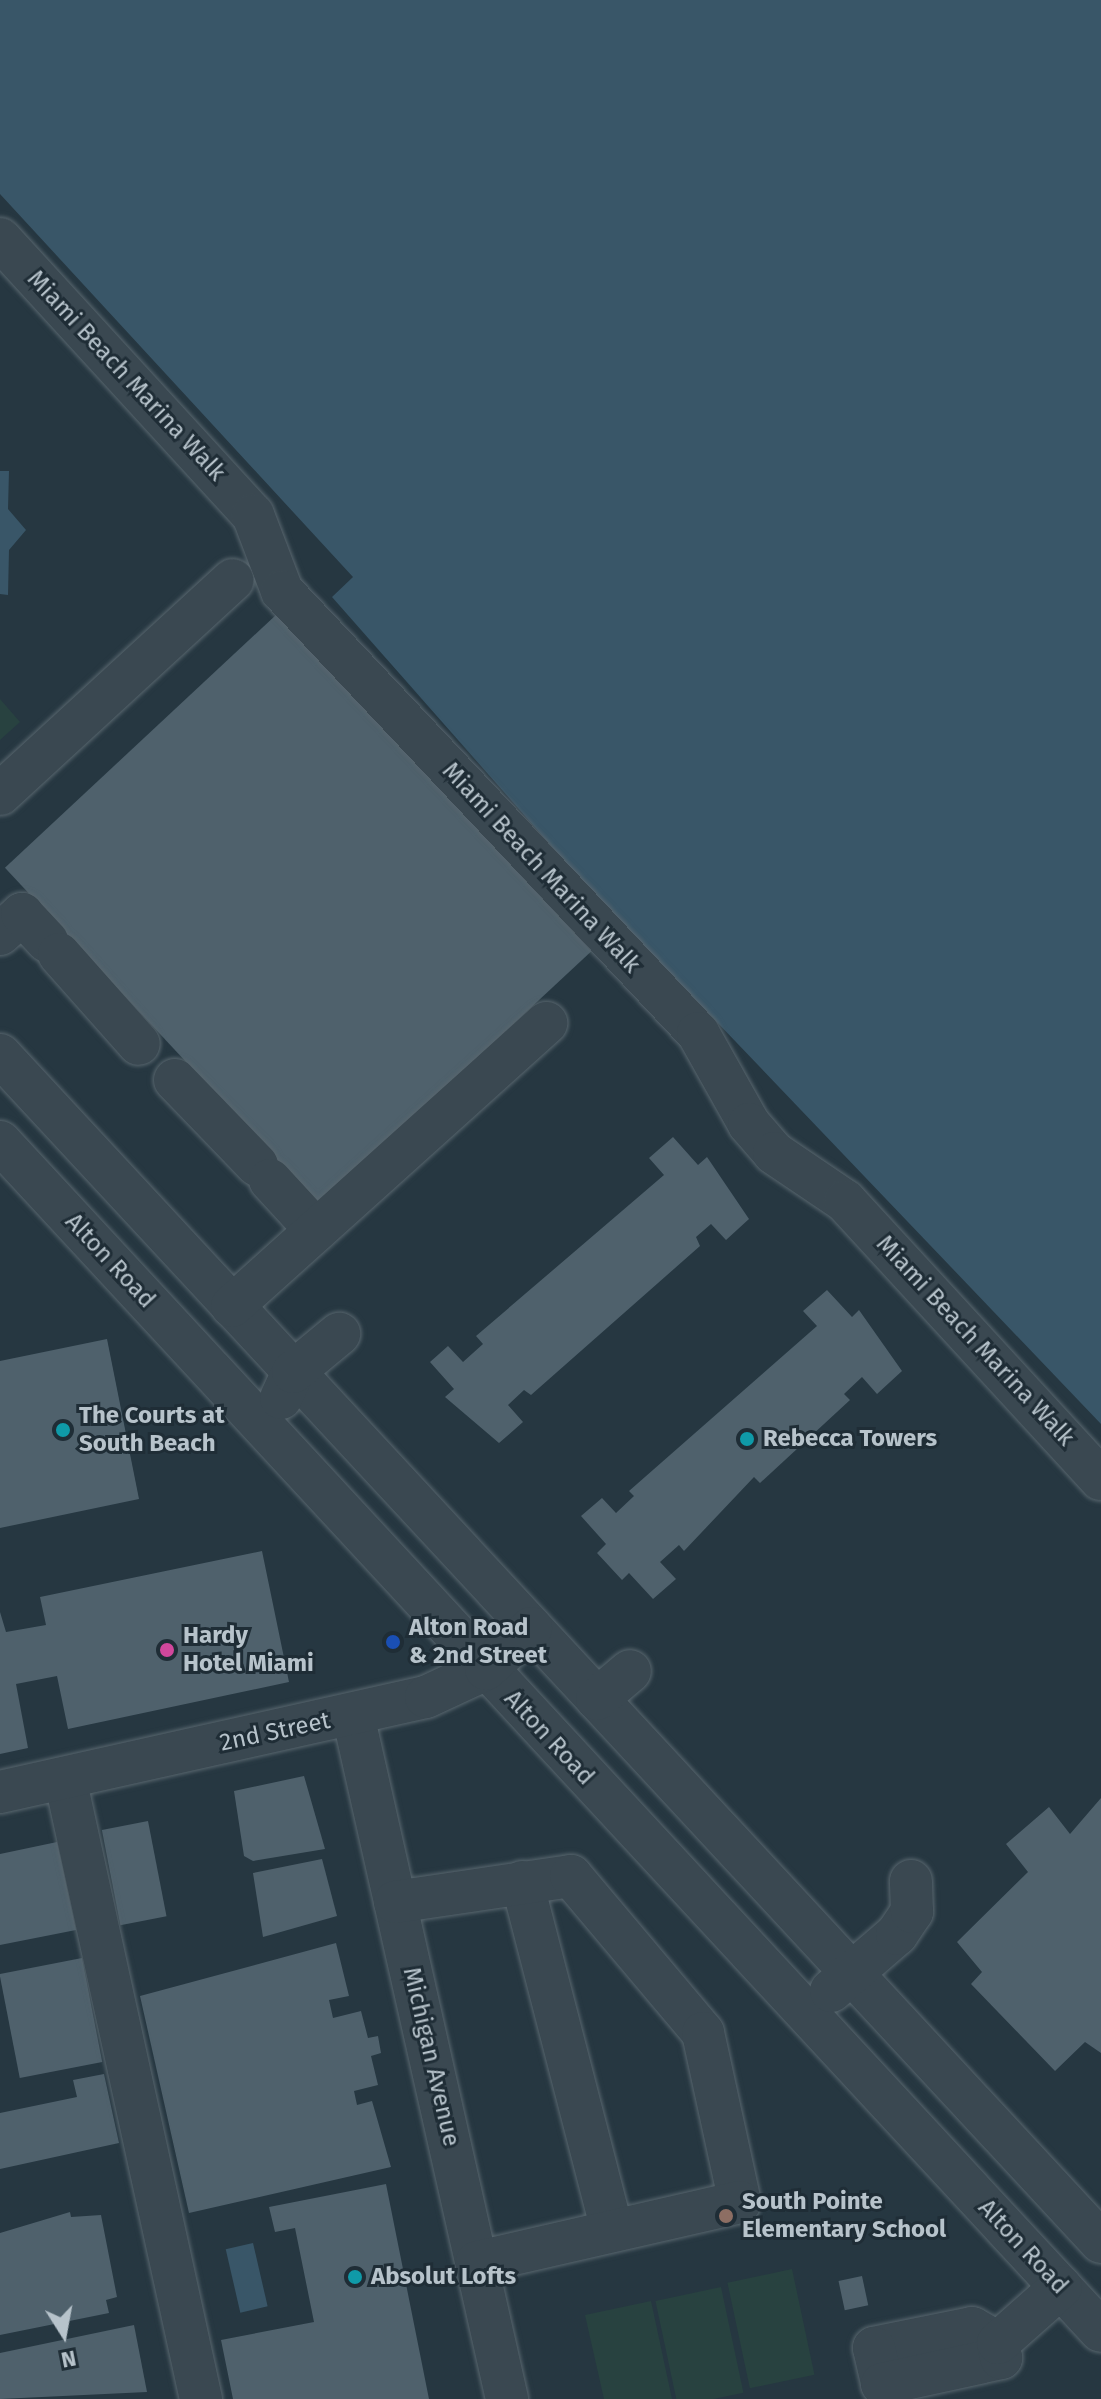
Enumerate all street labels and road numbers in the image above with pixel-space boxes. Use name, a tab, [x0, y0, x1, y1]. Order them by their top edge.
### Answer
street label: Miami Beach Marina Walk	[21, 265, 231, 487]
street label: Miami Beach Marina Walk	[436, 757, 646, 979]
street label: Alton Road	[59, 1208, 161, 1314]
street label: Miami Beach Marina Walk	[870, 1230, 1080, 1452]
street label: Alton Road	[498, 1685, 600, 1791]
street label: 2nd Street	[217, 1706, 333, 1758]
street label: Michigan Avenue	[396, 1965, 466, 2149]
street label: Alton Road	[972, 2194, 1074, 2300]

